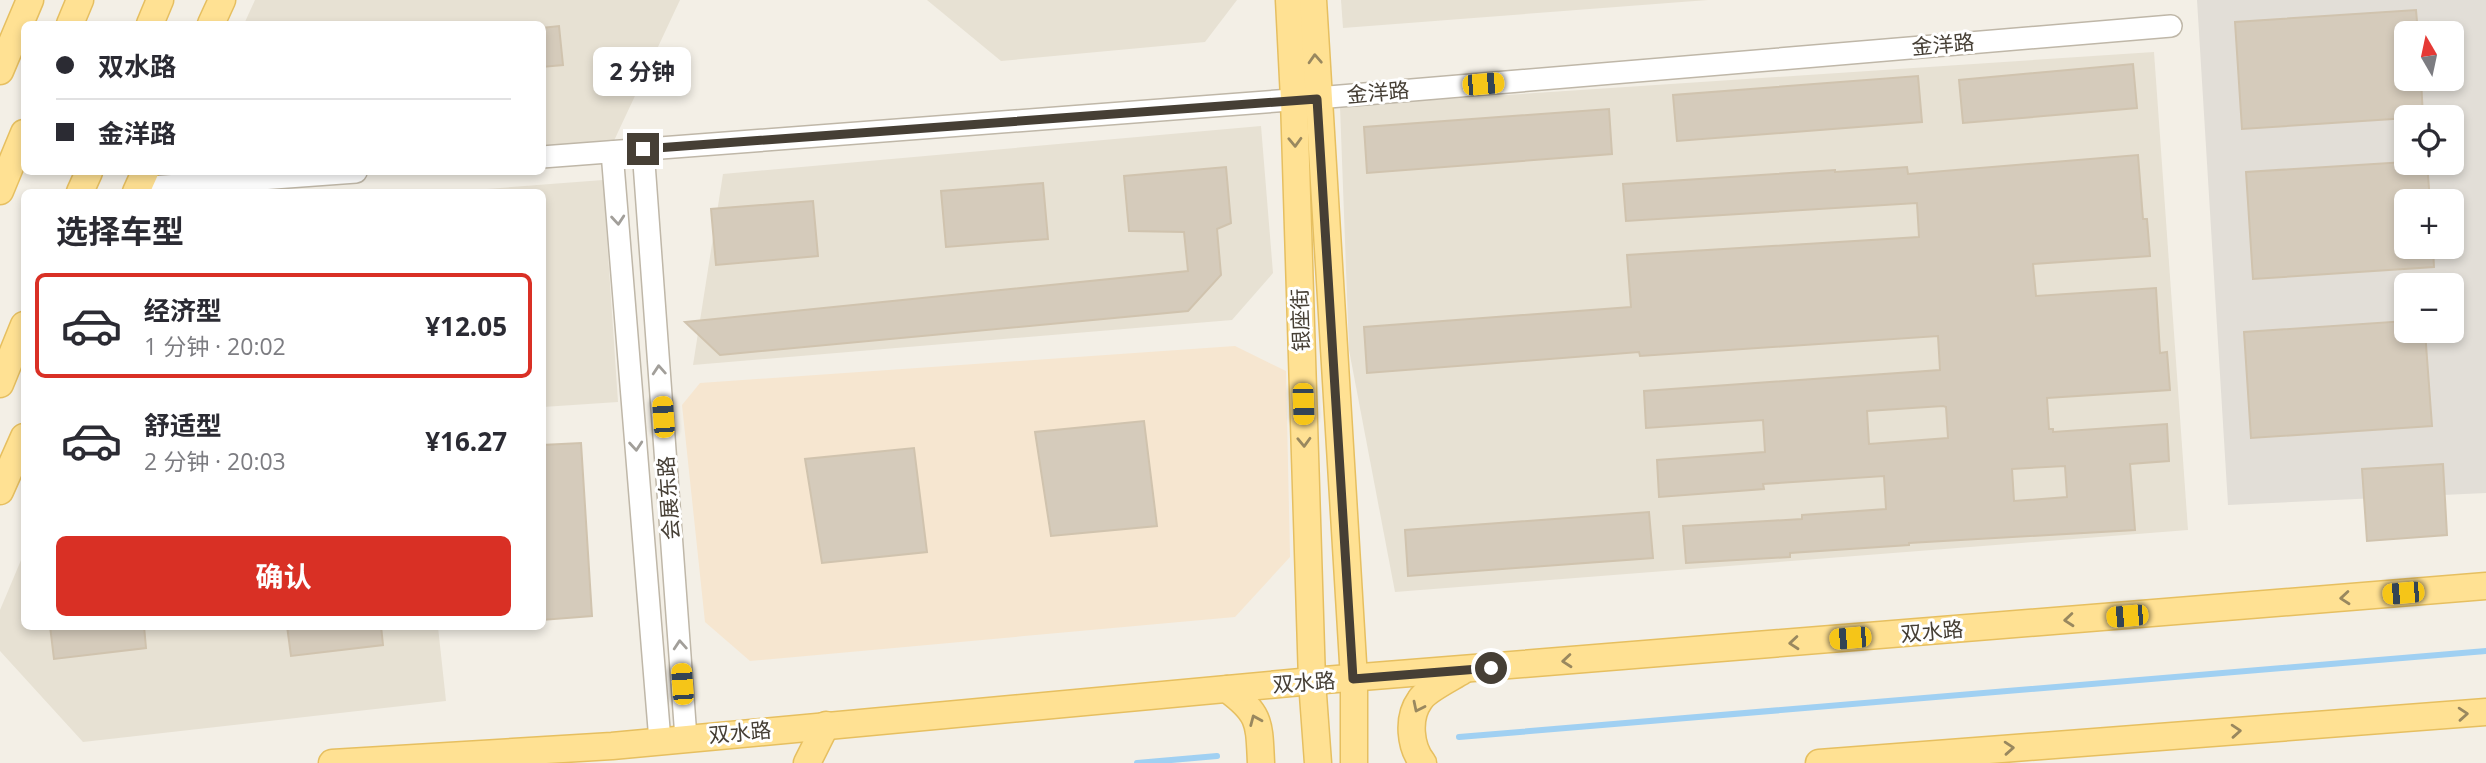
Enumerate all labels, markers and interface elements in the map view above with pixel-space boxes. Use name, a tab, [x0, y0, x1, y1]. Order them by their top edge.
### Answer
north arrow	[2394, 21, 2464, 91]
map controls	[2394, 21, 2464, 343]
street label: 金洋路	[1910, 27, 1976, 61]
callout: 2 分钟	[594, 47, 692, 96]
text: 双水路	[98, 48, 176, 84]
one-way arrow	[1308, 53, 1323, 64]
text: 2 分钟	[609, 55, 675, 87]
car	[1462, 72, 1505, 96]
street label: 金洋路	[1345, 75, 1411, 109]
button: locate	[2394, 105, 2464, 175]
text: 金洋路	[98, 115, 176, 151]
route end	[627, 133, 659, 165]
one-way arrow	[1287, 137, 1303, 147]
button: +	[2394, 189, 2464, 259]
text: 选择车型	[56, 209, 184, 252]
one-way arrow	[610, 215, 625, 226]
button: −	[2394, 273, 2464, 343]
street label: 银座街	[1285, 288, 1315, 352]
text: 经济型	[144, 292, 222, 328]
icon: car	[60, 294, 123, 357]
text: ¥12.05	[425, 308, 507, 344]
text: 1 分钟 · 20:02	[144, 330, 286, 362]
one-way arrow	[652, 364, 667, 375]
car	[1292, 383, 1315, 425]
car	[652, 395, 675, 439]
text: 舒适型	[144, 407, 222, 443]
icon: car	[60, 409, 123, 472]
text: ¥16.27	[425, 423, 507, 459]
one-way arrow	[1297, 437, 1312, 448]
one-way arrow	[628, 441, 643, 452]
text: 2 分钟 · 20:03	[144, 445, 286, 477]
street label: 会展东路	[651, 455, 685, 541]
button: 确认	[56, 536, 511, 616]
car	[2382, 581, 2425, 605]
one-way arrow	[2339, 590, 2350, 605]
car	[2106, 604, 2149, 628]
one-way arrow	[2063, 612, 2074, 627]
street label: 双水路	[1899, 614, 1965, 648]
car	[1829, 626, 1872, 650]
one-way arrow	[1788, 635, 1799, 650]
one-way arrow	[672, 640, 687, 651]
route start	[1475, 652, 1507, 684]
one-way arrow	[1561, 653, 1572, 668]
car	[671, 662, 694, 706]
street label: 双水路	[1272, 666, 1336, 698]
one-way arrow	[1413, 700, 1426, 713]
one-way arrow	[2458, 707, 2469, 722]
street label: 双水路	[707, 715, 773, 749]
one-way arrow	[1249, 715, 1263, 727]
one-way arrow	[2231, 724, 2242, 739]
one-way arrow	[2004, 741, 2015, 756]

